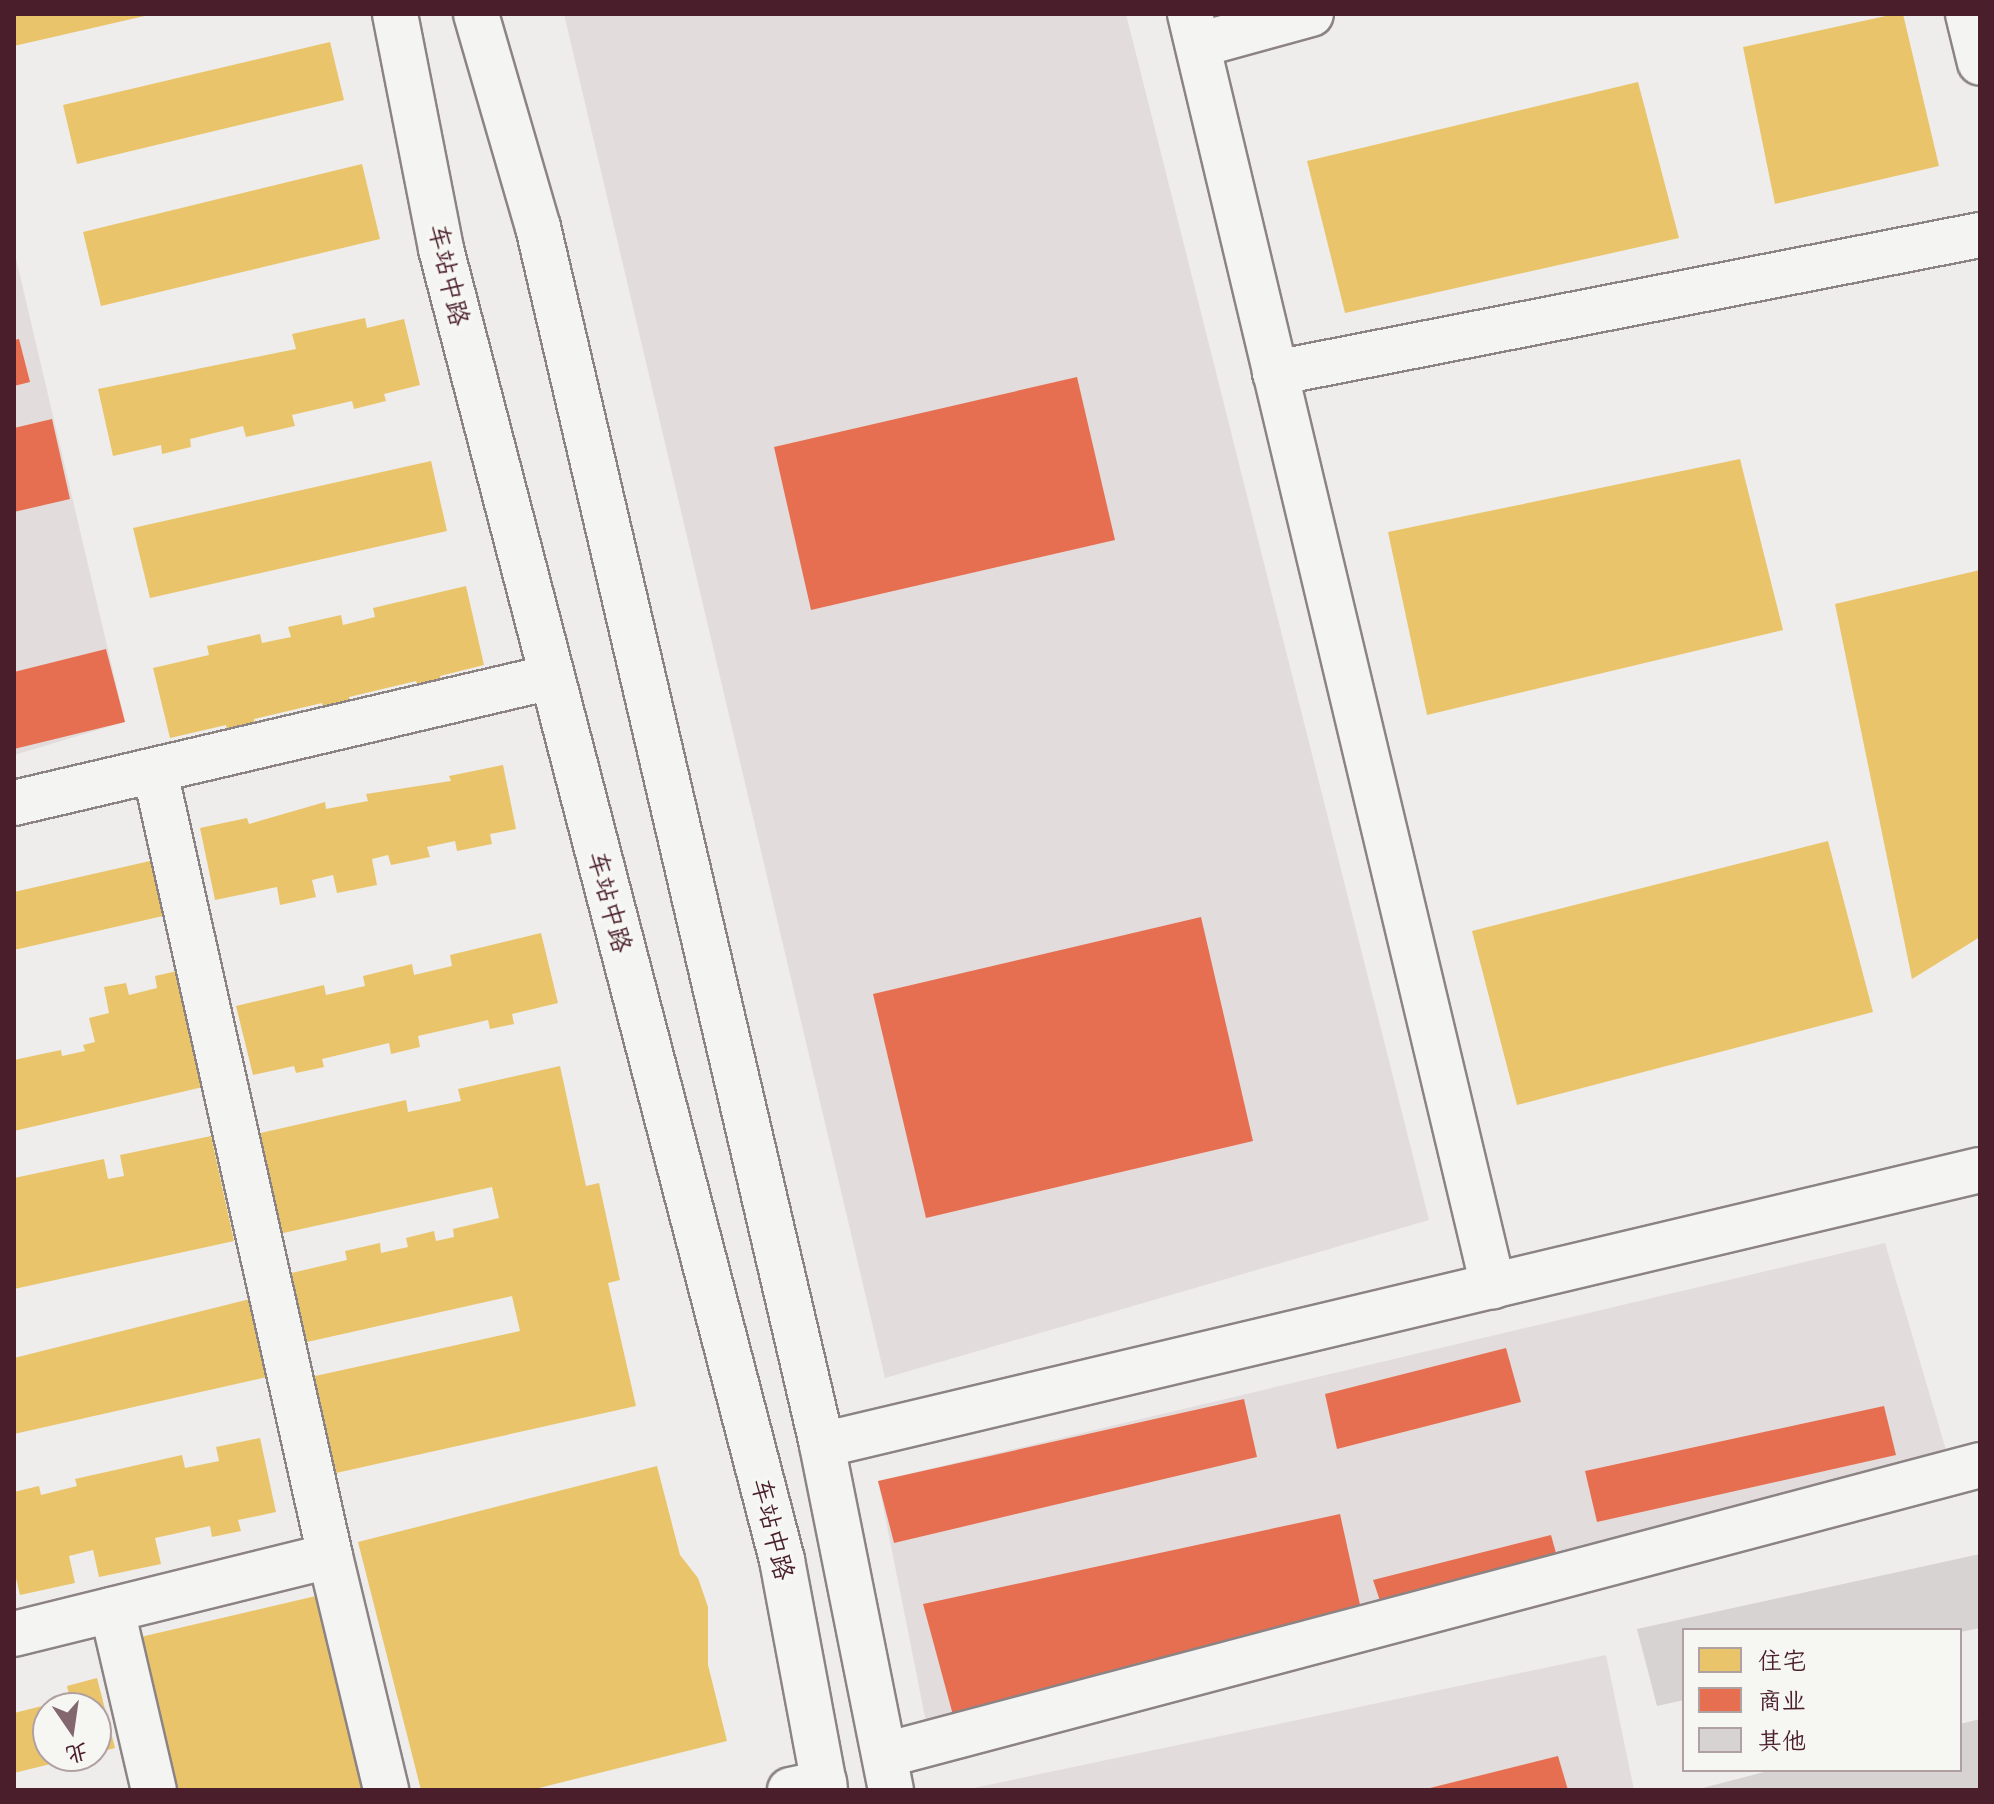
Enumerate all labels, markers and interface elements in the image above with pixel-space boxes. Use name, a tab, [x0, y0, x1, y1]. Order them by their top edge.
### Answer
street label: 车站中路	[422, 221, 476, 329]
street label: 车站中路	[581, 848, 639, 956]
street label: 车站中路	[745, 1475, 801, 1583]
legend	[1682, 1628, 1962, 1772]
text: 住宅	[1758, 1644, 1806, 1676]
text: 商业	[1758, 1684, 1806, 1716]
north arrow	[32, 1692, 112, 1772]
text: 其他	[1758, 1724, 1806, 1756]
text: 北	[63, 1736, 91, 1771]

